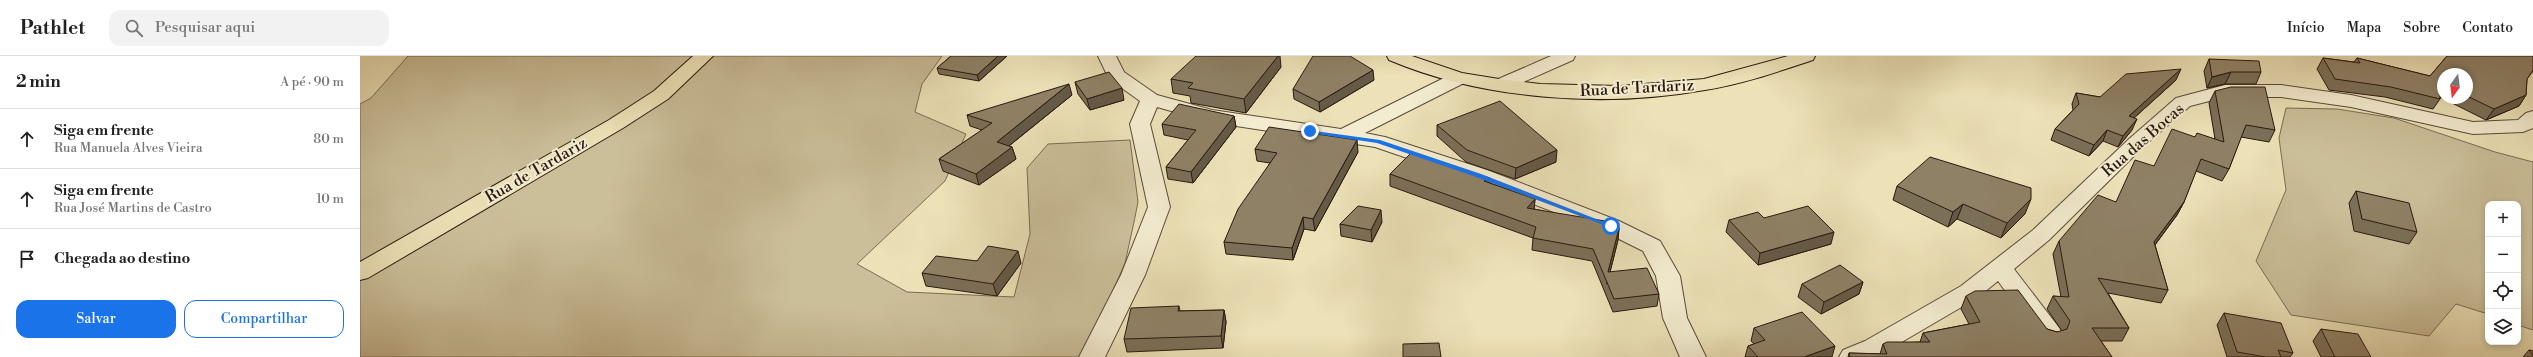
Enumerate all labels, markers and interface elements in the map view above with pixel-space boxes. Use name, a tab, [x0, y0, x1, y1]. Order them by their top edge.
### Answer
search box	[109, 10, 389, 46]
text: Pathlet	[20, 16, 85, 40]
icon: search	[123, 17, 145, 39]
text: Pesquisar aqui	[155, 18, 255, 37]
text: Início	[2287, 19, 2325, 37]
text: Mapa	[2347, 19, 2381, 37]
text: Sobre	[2403, 19, 2440, 37]
text: Contato	[2462, 19, 2513, 37]
north arrow	[2437, 68, 2473, 104]
text: 2 min	[16, 71, 61, 93]
text: A pé · 90 m	[280, 74, 344, 90]
street label: Rua de Tardariz	[1579, 75, 1695, 101]
street label: Rua das Bocas	[2098, 99, 2188, 181]
text: Siga em frente	[54, 121, 154, 140]
route end	[1301, 122, 1319, 140]
icon: ahead	[16, 128, 38, 150]
text: 80 m	[313, 131, 344, 147]
street label: Rua de Tardariz	[481, 133, 591, 207]
text: Rua Manuela Alves Vieira	[54, 140, 202, 156]
text: Siga em frente	[54, 181, 154, 200]
icon: ahead	[16, 188, 38, 210]
text: 10 m	[316, 191, 344, 207]
text: Rua José Martins de Castro	[54, 200, 212, 216]
map controls	[2485, 201, 2521, 345]
button: +	[2485, 201, 2521, 237]
route start	[1602, 217, 1620, 235]
button: −	[2485, 237, 2521, 273]
icon: arrive	[16, 248, 38, 270]
text: Chegada ao destino	[54, 249, 190, 268]
button: locate	[2485, 273, 2521, 309]
button: Salvar	[16, 300, 176, 338]
button: Compartilhar	[184, 300, 344, 338]
button: layers	[2485, 309, 2521, 345]

